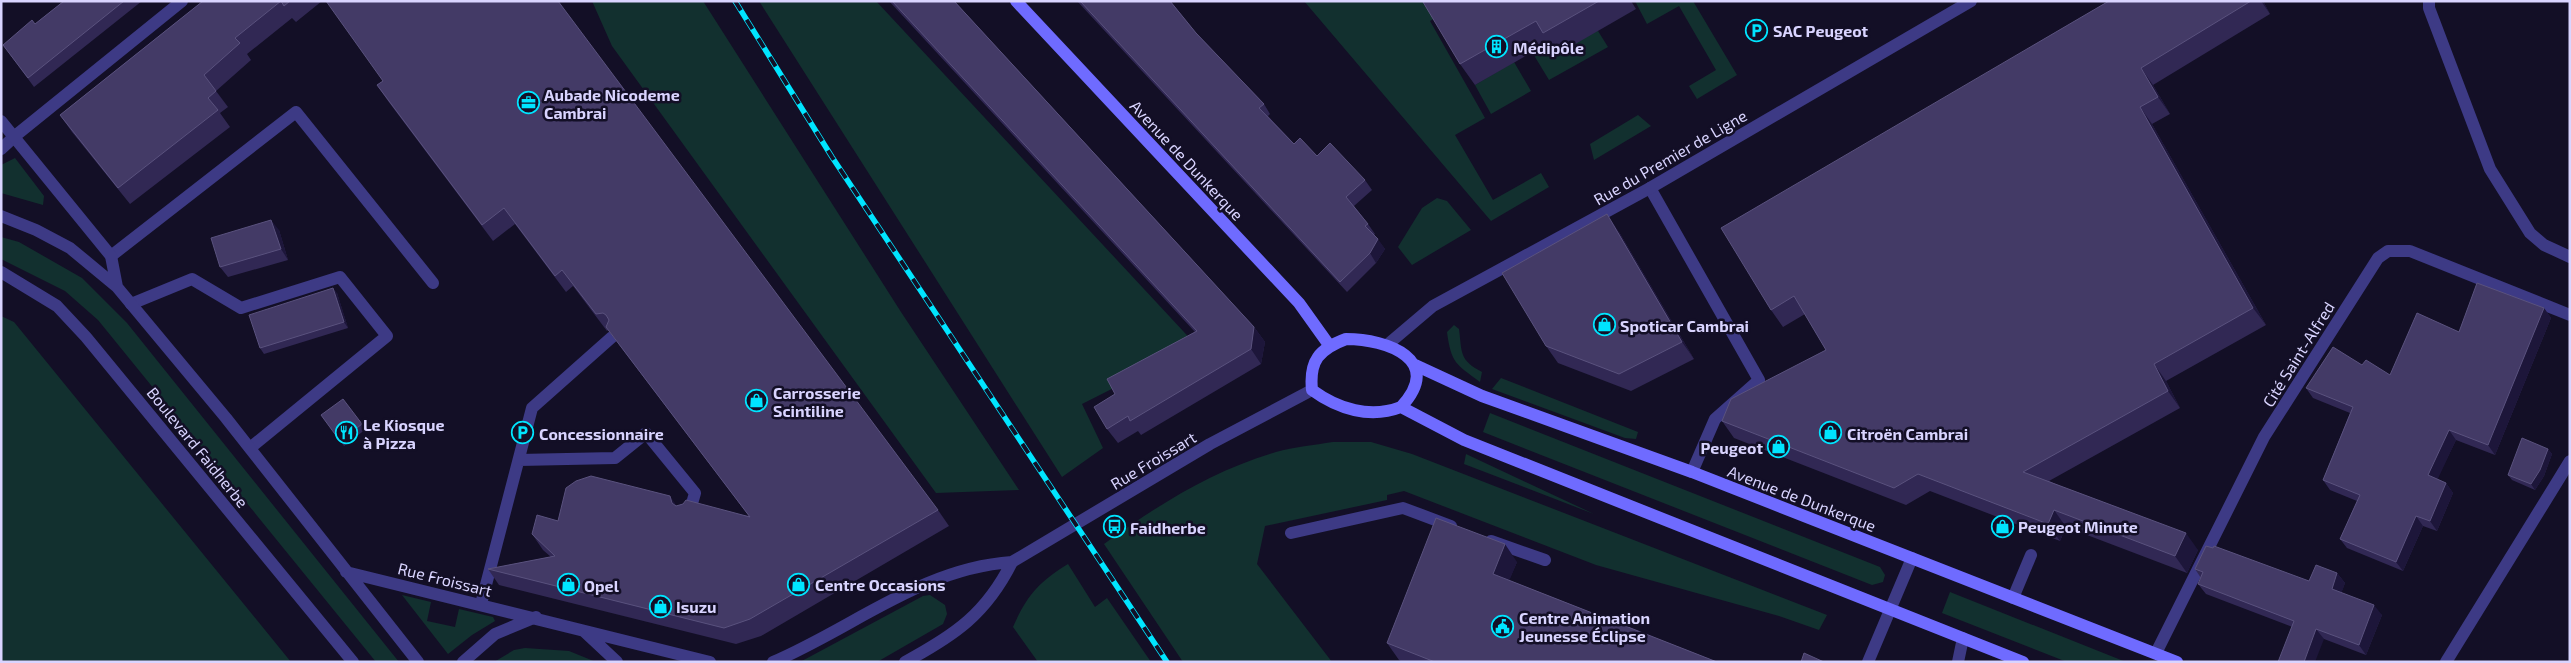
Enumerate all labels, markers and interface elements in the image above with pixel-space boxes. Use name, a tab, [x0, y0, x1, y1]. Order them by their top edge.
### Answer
parking icon: SAC Peugeot	[1745, 18, 1769, 42]
place label: SAC Peugeot	[1773, 21, 1869, 40]
building icon: Médipôle	[1485, 35, 1509, 59]
place label: Médipôle	[1513, 38, 1584, 57]
place label: Aubade Nicodeme Cambrai	[544, 85, 680, 122]
office icon: Aubade Nicodeme Cambrai	[516, 91, 540, 115]
street label: Avenue de Dunkerque	[1126, 96, 1248, 224]
street label: Rue du Premier de Ligne	[1590, 105, 1750, 209]
street label: Cité Saint-Alfred	[2258, 298, 2338, 410]
shop icon: Spoticar Cambrai	[1592, 313, 1616, 337]
place label: Spoticar Cambrai	[1620, 316, 1749, 335]
street label: Boulevard Faidherbe	[143, 383, 253, 511]
place label: Carrosserie Scintiline	[773, 383, 861, 420]
shop icon: Carrosserie Scintiline	[745, 389, 769, 413]
place label: Le Kiosque à Pizza	[363, 415, 445, 452]
restaurant icon: Le Kiosque à Pizza	[335, 421, 359, 445]
parking icon: Concessionnaire	[511, 421, 535, 445]
shop icon: Citroën Cambrai	[1819, 421, 1843, 445]
place label: Concessionnaire	[539, 424, 664, 443]
place label: Citroën Cambrai	[1847, 424, 1968, 443]
street label: Rue Froissart	[1107, 427, 1199, 493]
shop icon: Peugeot	[1767, 435, 1791, 459]
place label: Peugeot	[1700, 438, 1763, 457]
street label: Avenue de Dunkerque	[1725, 461, 1879, 535]
shop icon: Peugeot Minute	[1990, 514, 2014, 538]
bus stop icon: Faidherbe	[1102, 515, 1126, 539]
place label: Peugeot Minute	[2018, 517, 2138, 536]
place label: Faidherbe	[1130, 518, 1206, 537]
street label: Rue Froissart	[396, 558, 494, 600]
shop icon: Centre Occasions	[787, 572, 811, 596]
shop icon: Opel	[556, 573, 580, 597]
place label: Centre Occasions	[815, 575, 946, 594]
place label: Opel	[584, 576, 620, 595]
shop icon: Isuzu	[648, 594, 672, 618]
place label: Isuzu	[676, 597, 717, 616]
place label: Centre Animation Jeunesse Éclipse	[1519, 608, 1650, 645]
public building icon: Centre Animation Jeunesse Éclipse	[1491, 614, 1515, 638]

